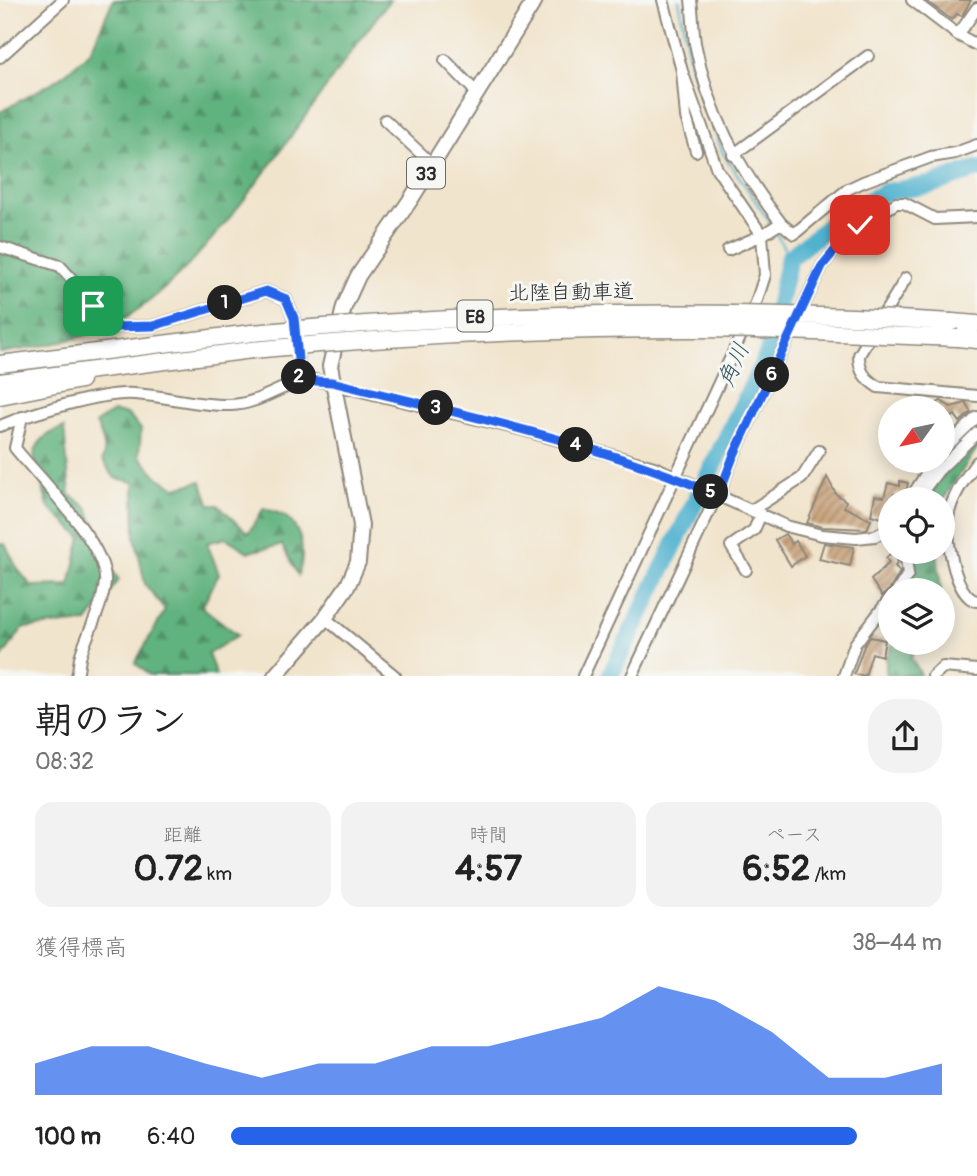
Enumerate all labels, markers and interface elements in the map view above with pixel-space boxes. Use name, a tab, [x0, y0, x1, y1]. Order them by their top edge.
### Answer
road number: 33	[407, 158, 445, 188]
pin	[830, 195, 890, 255]
icon: check	[841, 206, 879, 244]
pin	[63, 276, 123, 336]
street label: 北陸自動車道	[508, 278, 634, 307]
pin: 1	[208, 286, 243, 320]
icon: arrive	[74, 287, 112, 325]
text: 1	[221, 290, 228, 314]
road number: E8	[458, 300, 492, 332]
water label: 角川	[711, 338, 756, 392]
pin: 6	[754, 358, 790, 392]
pin: 2	[282, 360, 316, 394]
text: 6	[766, 362, 777, 386]
text: 2	[293, 364, 304, 388]
pin: 3	[418, 390, 453, 426]
text: 3	[430, 395, 441, 419]
north arrow	[878, 396, 956, 472]
map controls	[878, 396, 955, 655]
pin: 4	[558, 428, 594, 462]
text: 4	[570, 432, 581, 456]
pin: 5	[694, 475, 728, 510]
text: 5	[705, 479, 716, 503]
button: locate	[878, 487, 955, 564]
button: layers	[878, 578, 955, 655]
text: 朝のラン	[35, 697, 187, 745]
button: share	[868, 699, 942, 773]
text: 08:32	[35, 747, 94, 776]
text: 距離	[164, 823, 202, 847]
text: 時間	[469, 823, 508, 847]
text: ペース	[766, 823, 822, 847]
text: 0.72	[134, 847, 203, 891]
text: 4:57	[455, 847, 522, 891]
text: 6:52	[742, 847, 810, 891]
text: km	[203, 862, 232, 886]
text: /km	[810, 862, 846, 886]
text: 38–44 m	[852, 928, 942, 957]
text: 獲得標高	[35, 933, 127, 962]
text: 100 m	[35, 1122, 101, 1151]
text: 6:40	[147, 1122, 196, 1151]

